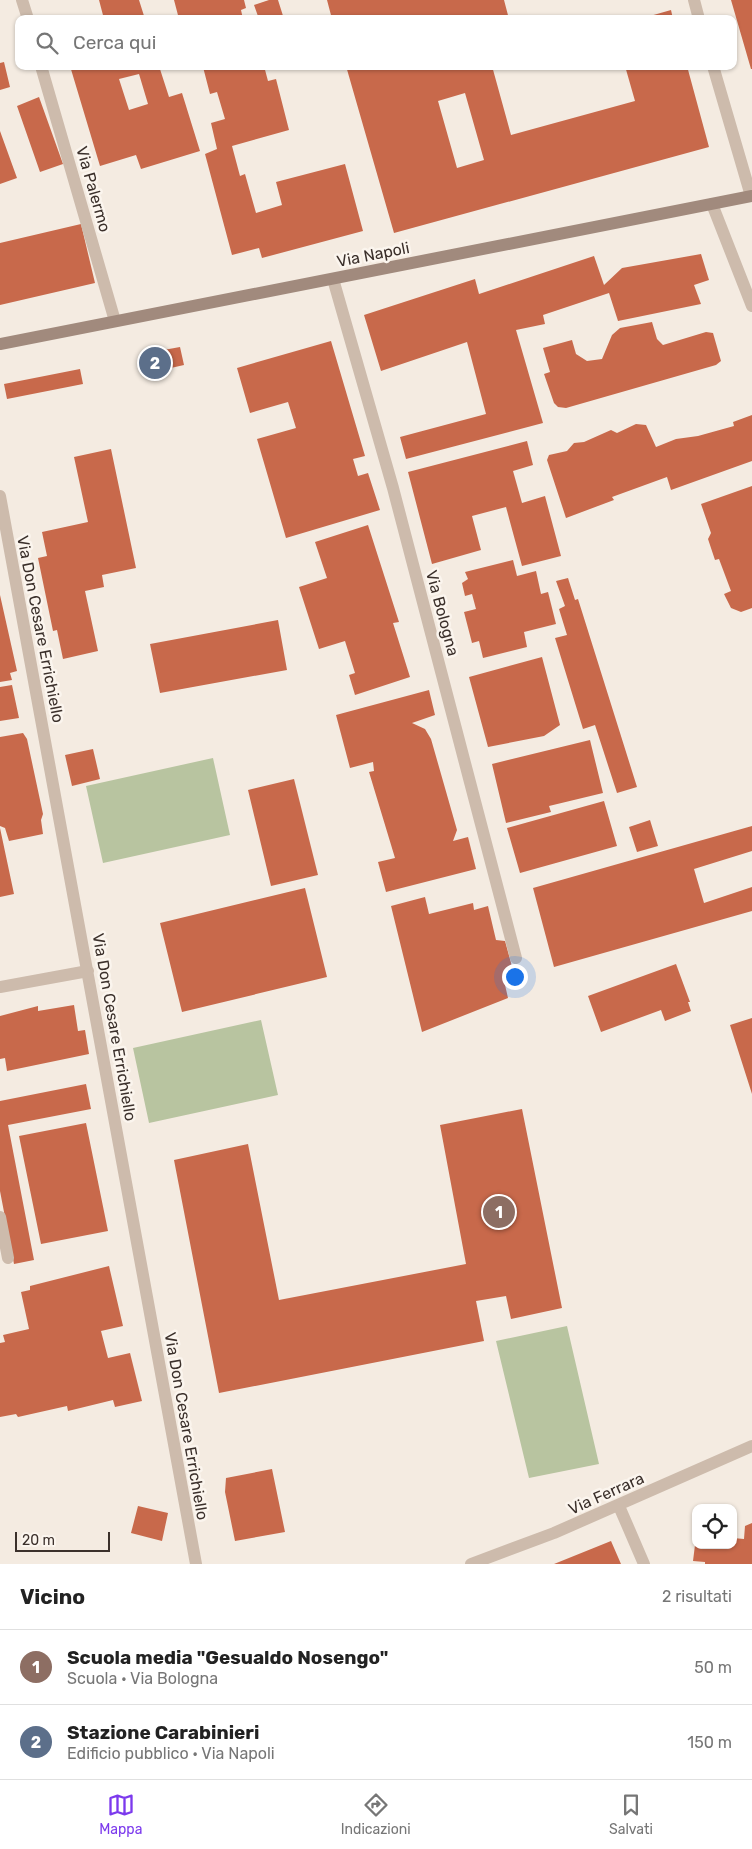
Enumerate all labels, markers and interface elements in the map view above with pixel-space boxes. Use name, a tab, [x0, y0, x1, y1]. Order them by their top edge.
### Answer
search box	[15, 15, 737, 70]
icon: search	[33, 29, 61, 57]
text: Cerca qui	[73, 31, 156, 54]
street label: Via Palermo	[72, 144, 115, 234]
street label: Via Napoli	[335, 238, 411, 271]
pin: 2	[139, 344, 171, 382]
street label: Via Don Cesare Errichiello	[13, 534, 68, 724]
street label: Via Bologna	[422, 568, 463, 658]
street label: Via Don Cesare Errichiello	[89, 932, 140, 1122]
your location	[502, 964, 528, 990]
pin: 1	[483, 1193, 515, 1231]
street label: Via Don Cesare Errichiello	[161, 1331, 212, 1521]
street label: Via Ferrara	[565, 1468, 647, 1519]
map controls	[692, 1504, 737, 1549]
button: locate	[692, 1504, 737, 1549]
scale bar	[15, 1529, 110, 1552]
text: 20 m	[22, 1532, 55, 1549]
text: Vicino	[20, 1584, 85, 1609]
text: 2 risultati	[662, 1587, 732, 1606]
text: Scuola media "Gesualdo Nosengo"	[67, 1646, 388, 1669]
text: 1	[32, 1658, 40, 1677]
text: 50 m	[694, 1658, 732, 1677]
text: Scuola · Via Bologna	[67, 1669, 218, 1688]
text: Stazione Carabinieri	[67, 1721, 259, 1744]
text: 2	[31, 1733, 41, 1752]
text: 150 m	[687, 1733, 732, 1752]
text: Edificio pubblico · Via Napoli	[67, 1744, 275, 1763]
tab: Mappa	[99, 1791, 142, 1838]
tab: Indicazioni	[341, 1791, 411, 1838]
tab: Salvati	[609, 1791, 653, 1838]

